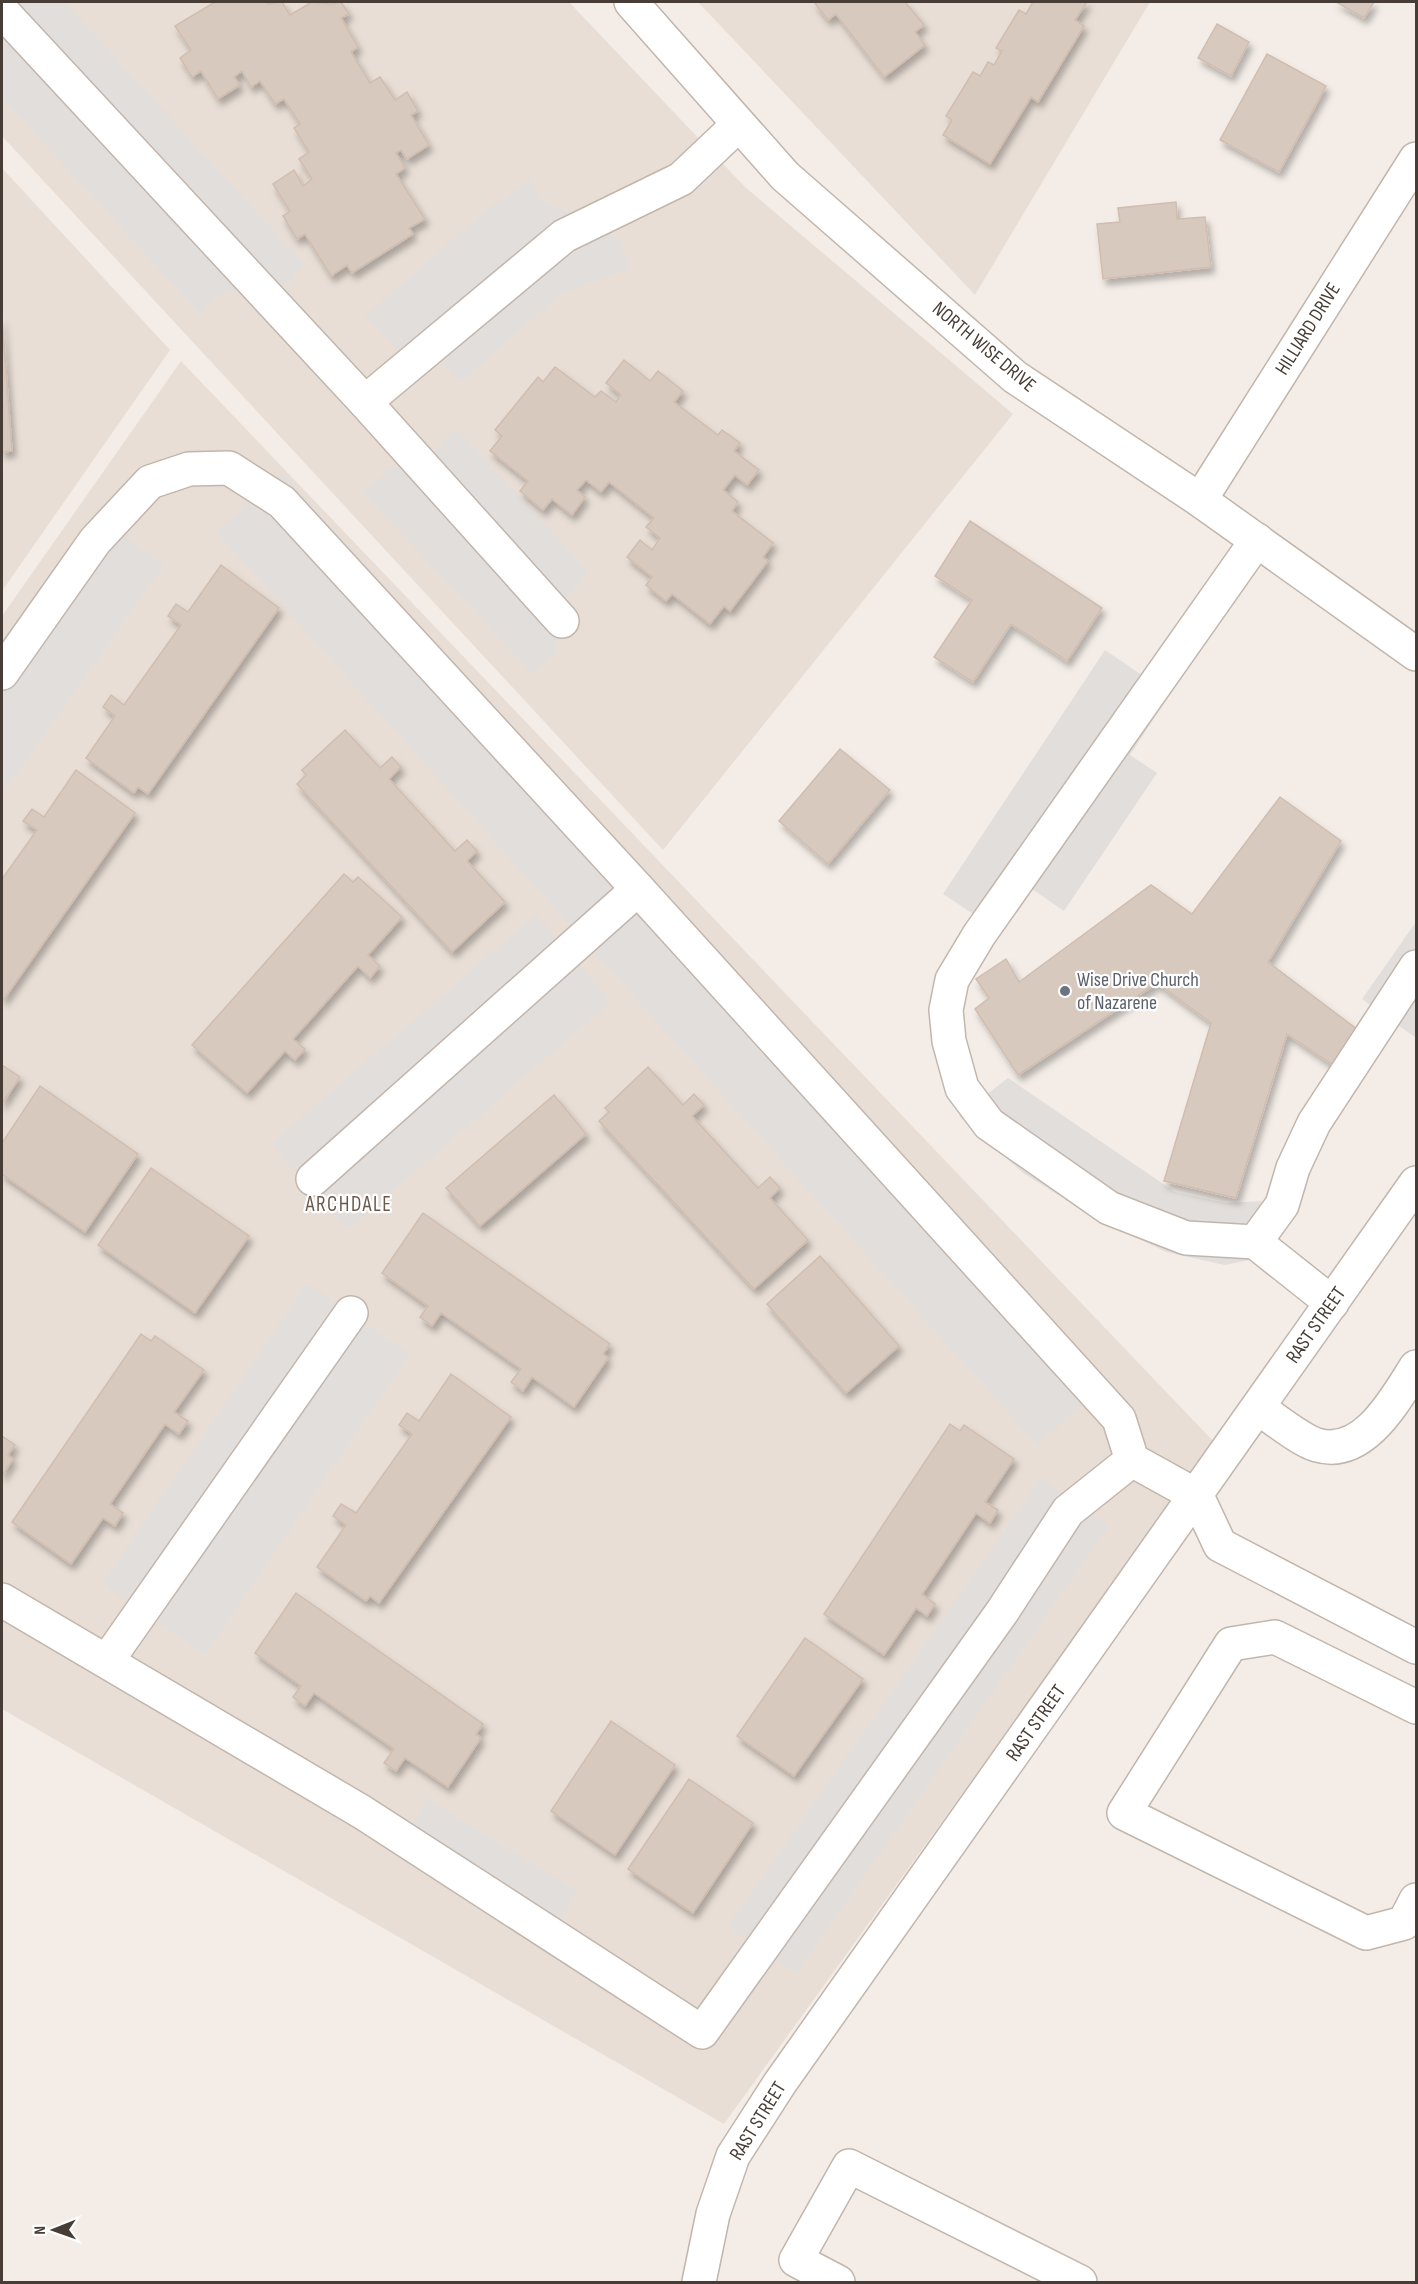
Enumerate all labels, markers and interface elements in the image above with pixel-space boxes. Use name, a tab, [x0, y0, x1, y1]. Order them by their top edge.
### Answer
street label: HILLIARD DRIVE	[1270, 278, 1346, 380]
street label: NORTH WISE DRIVE	[927, 297, 1041, 397]
place label: Wise Drive Church of Nazarene	[1077, 968, 1199, 1015]
marker: Wise Drive Church of Nazarene	[1058, 984, 1072, 998]
district label: ARCHDALE	[305, 1192, 392, 1217]
street label: RAST STREET	[1281, 1282, 1351, 1368]
street label: RAST STREET	[1001, 1680, 1071, 1766]
street label: RAST STREET	[725, 2077, 791, 2165]
north arrow	[24, 2200, 84, 2260]
text: N	[31, 2226, 50, 2235]

